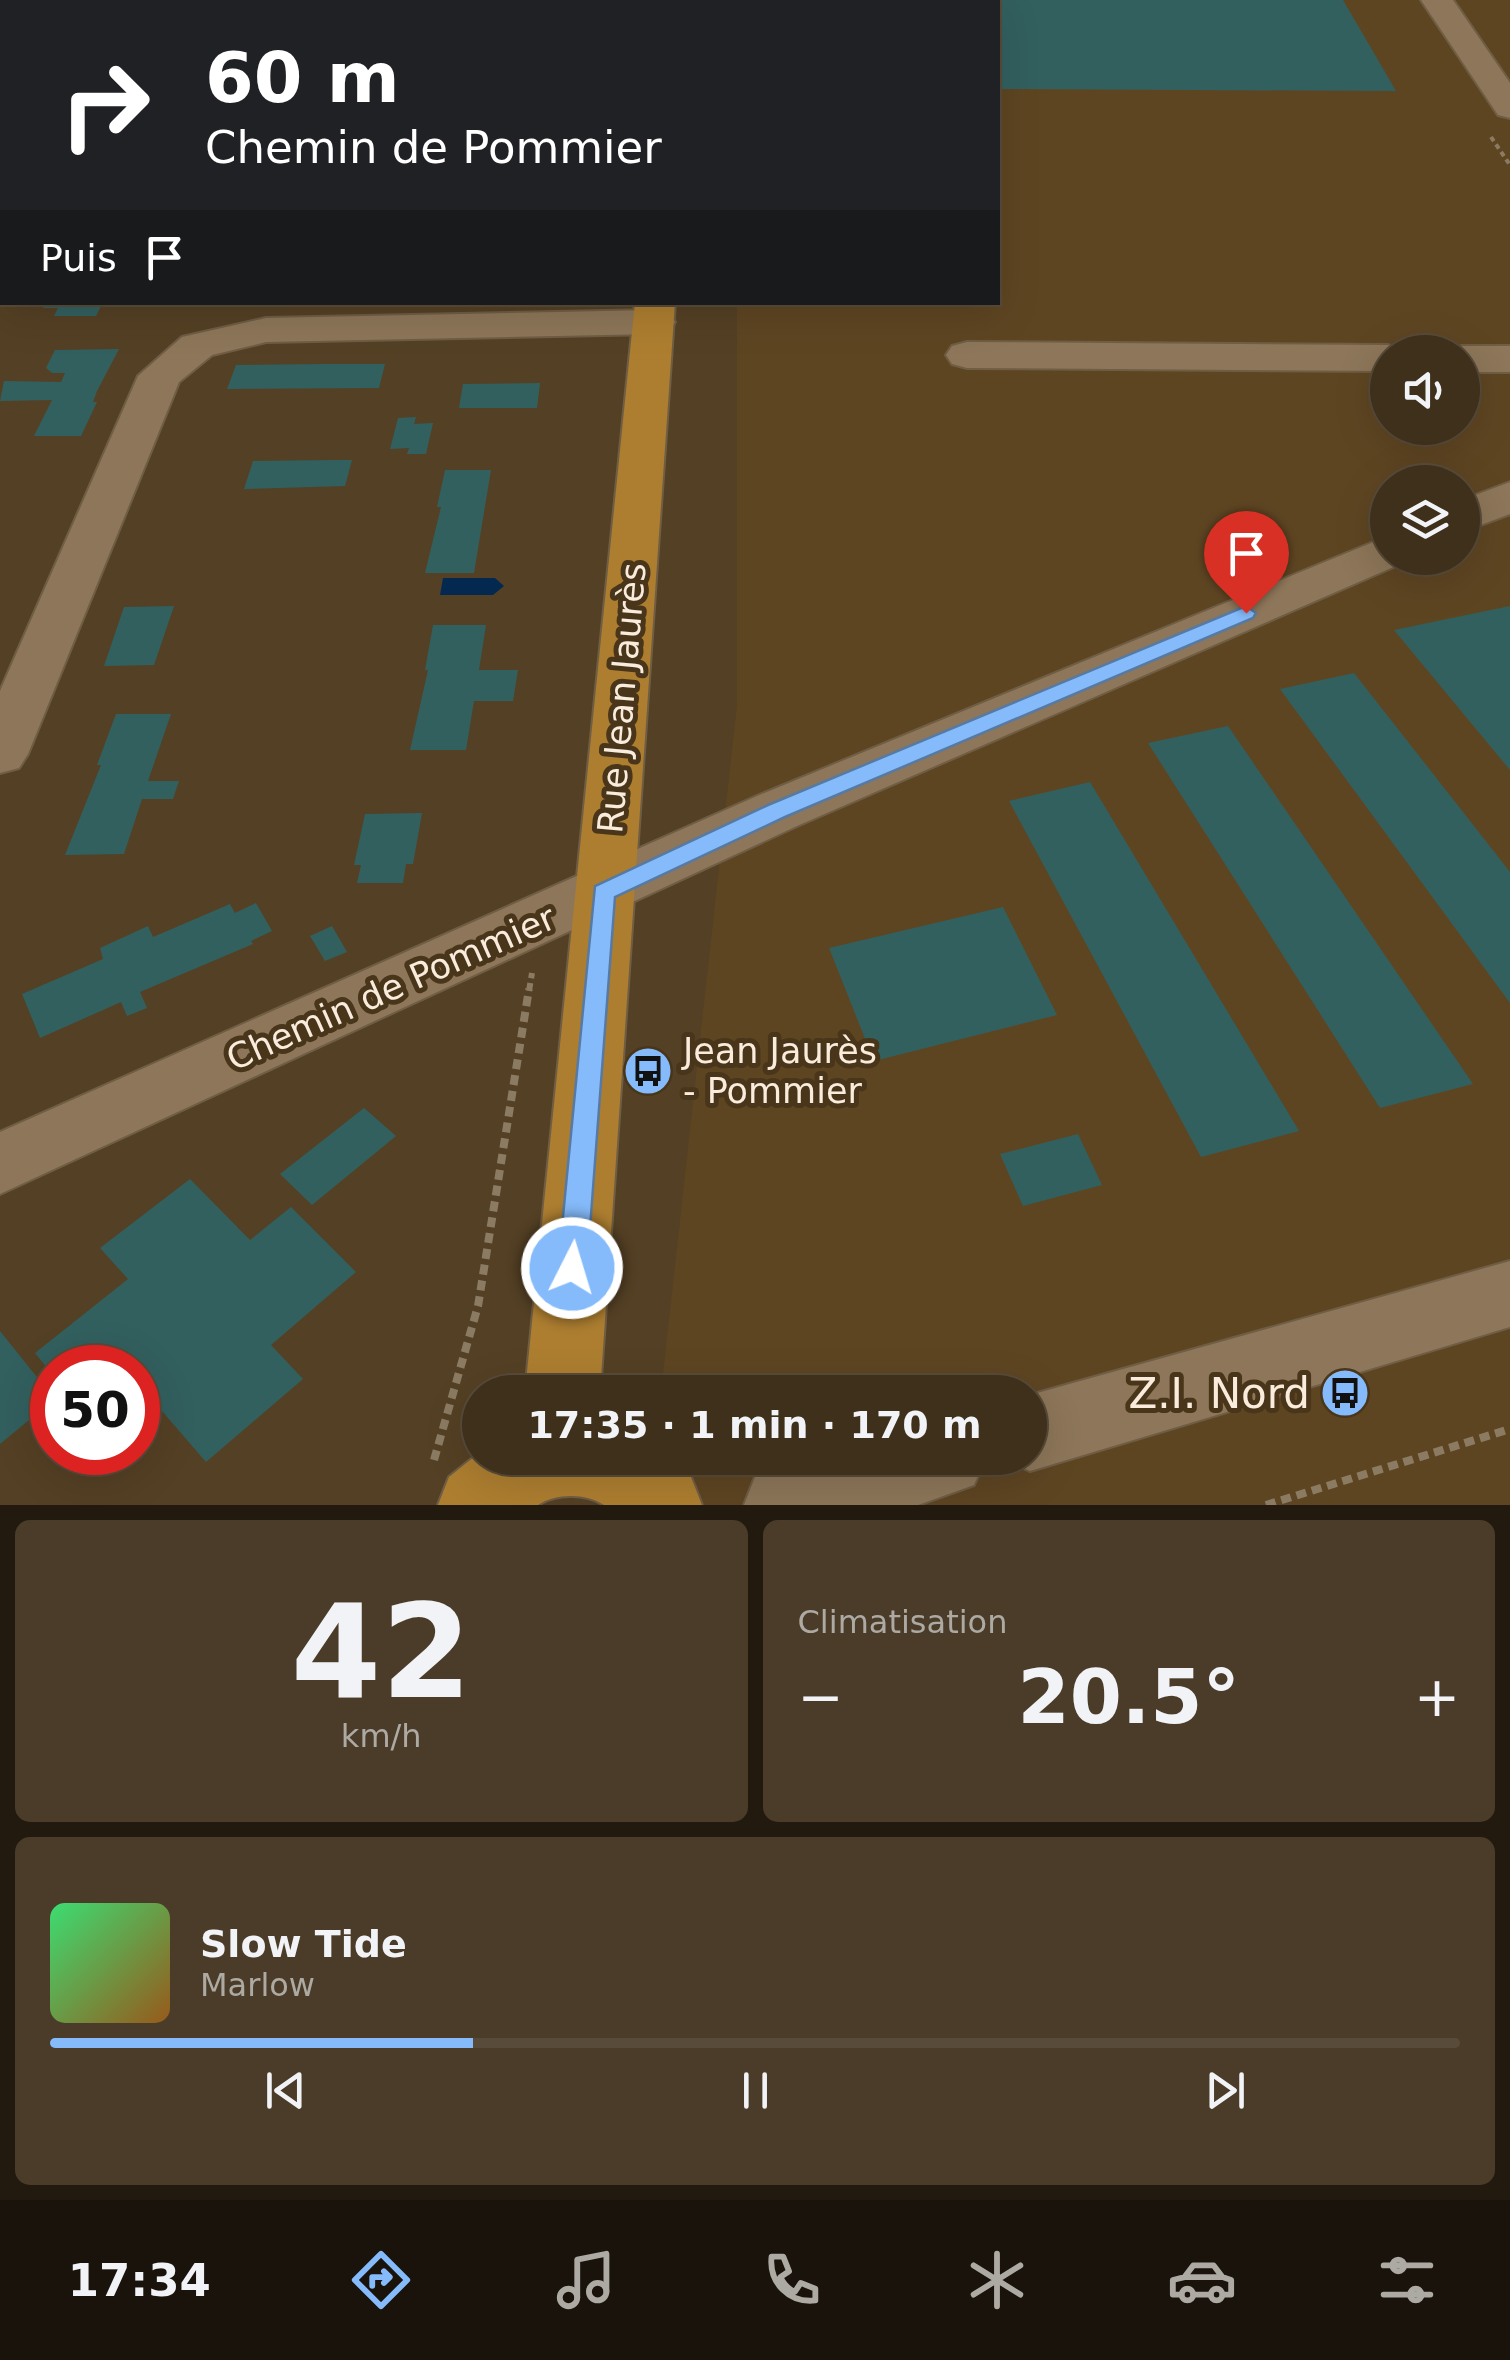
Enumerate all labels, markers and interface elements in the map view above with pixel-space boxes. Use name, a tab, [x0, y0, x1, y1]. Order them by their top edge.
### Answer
text: 60 m	[205, 37, 400, 119]
icon: right	[40, 40, 170, 170]
text: Chemin de Pommier	[205, 121, 662, 174]
icon: arrive	[137, 230, 192, 285]
text: Puis	[40, 236, 117, 280]
map controls	[1370, 335, 1480, 575]
button: sound	[1370, 335, 1480, 445]
button: layers	[1370, 465, 1480, 575]
pin	[1204, 511, 1289, 614]
icon: arrive	[1219, 526, 1274, 581]
street label: Rue Jean Jaurès	[590, 561, 654, 835]
street label: Chemin de Pommier	[221, 897, 562, 1079]
place label: Jean Jaurès - Pommier	[681, 1031, 877, 1111]
bus stop icon: Jean Jaurès - Pommier	[622, 1045, 674, 1097]
position arrow	[520, 1216, 624, 1320]
speed limit sign: 50	[30, 1345, 160, 1475]
bus stop icon: Z.I. Nord	[1319, 1367, 1371, 1419]
place label: Z.I. Nord	[1128, 1369, 1310, 1418]
text: 17:35 · 1 min · 170 m	[527, 1403, 982, 1447]
text: 42	[291, 1576, 472, 1728]
text: Climatisation	[798, 1603, 1007, 1641]
text: 20.5°	[1017, 1653, 1240, 1741]
text: −	[798, 1665, 844, 1729]
text: +	[1414, 1665, 1460, 1729]
text: km/h	[341, 1717, 422, 1755]
text: Slow Tide	[200, 1922, 407, 1966]
text: Marlow	[200, 1966, 315, 2004]
icon: previous	[258, 2063, 313, 2118]
icon: pause	[728, 2063, 783, 2118]
icon: next	[1198, 2063, 1253, 2118]
icon: directions	[346, 2245, 416, 2315]
icon: music	[551, 2245, 621, 2315]
icon: phone	[757, 2245, 827, 2315]
icon: climate	[962, 2245, 1032, 2315]
icon: car	[1167, 2245, 1237, 2315]
icon: filters	[1372, 2245, 1442, 2315]
text: 17:34	[68, 2254, 211, 2307]

